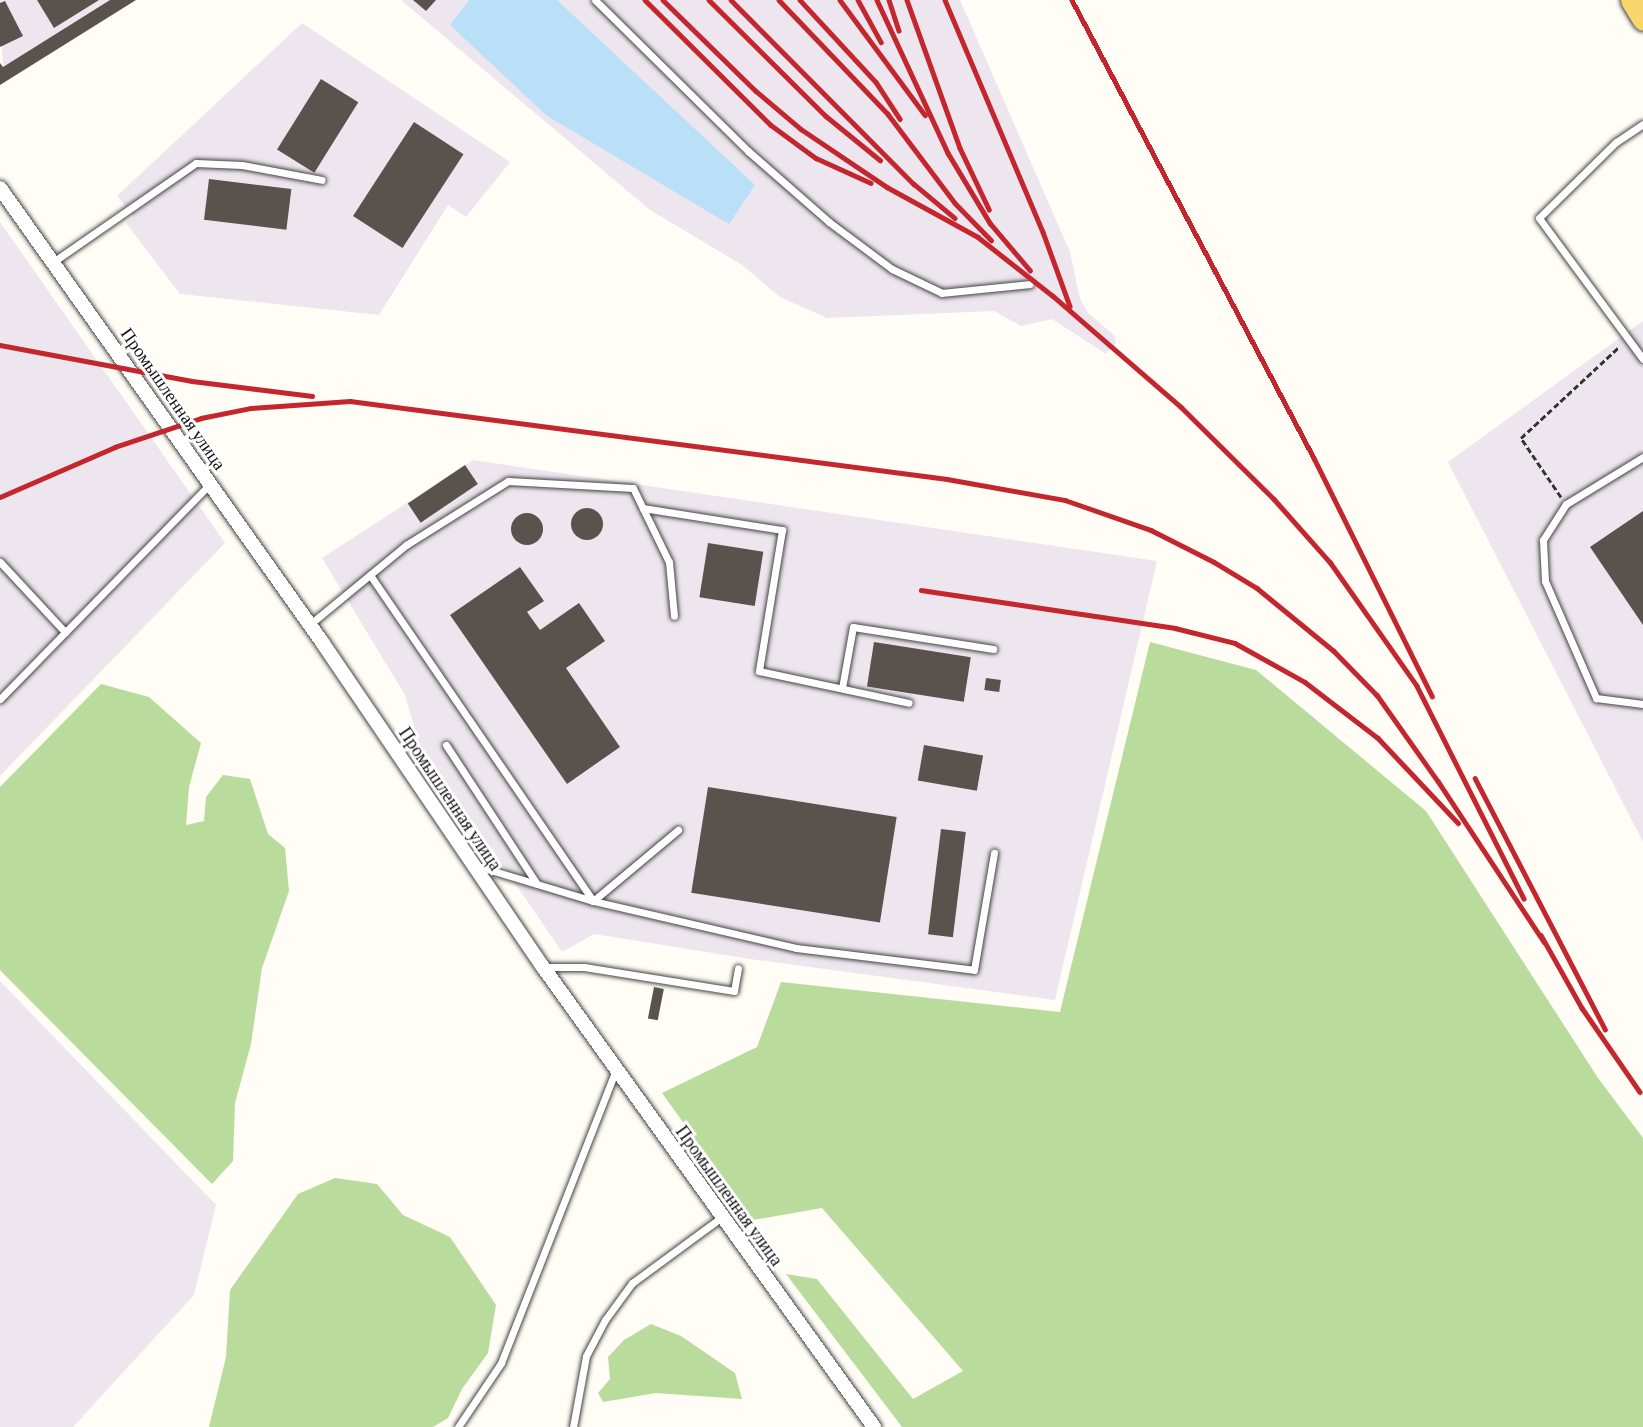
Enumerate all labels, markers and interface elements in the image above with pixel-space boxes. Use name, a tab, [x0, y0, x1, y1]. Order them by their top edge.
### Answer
street label: Промышленная улица	[116, 324, 230, 474]
street label: Промышленная улица	[394, 723, 506, 875]
street label: Промышленная улица	[671, 1122, 787, 1270]

